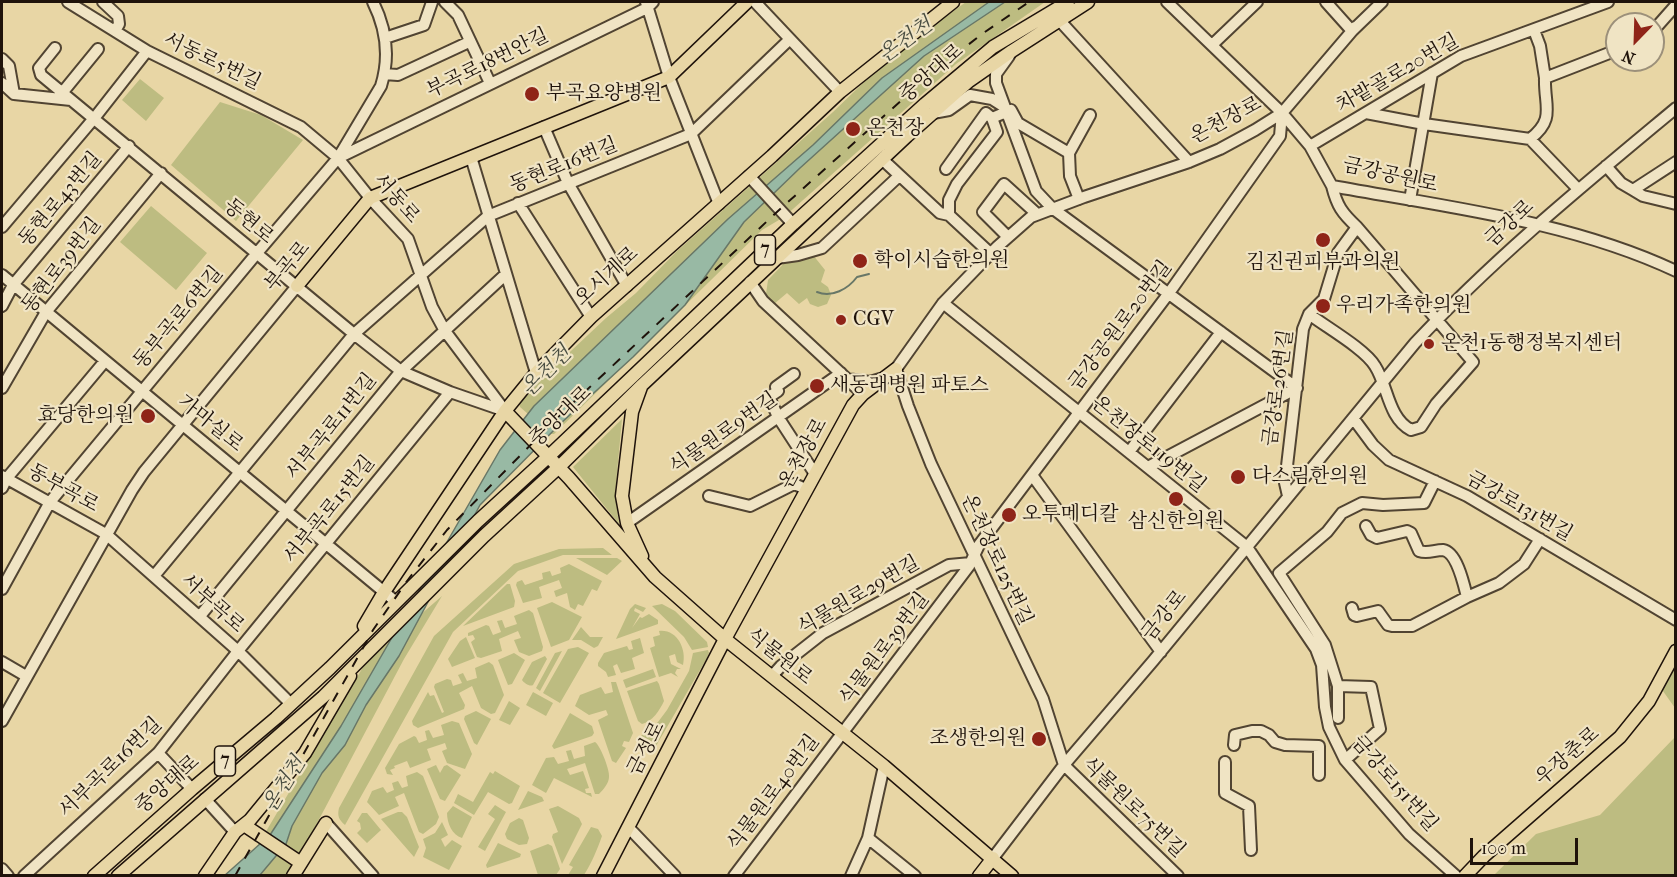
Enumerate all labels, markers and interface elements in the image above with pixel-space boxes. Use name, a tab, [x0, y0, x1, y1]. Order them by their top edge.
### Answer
north arrow	[1605, 12, 1665, 72]
water label: 온천천	[874, 13, 938, 69]
street label: 부곡로18번안길	[423, 24, 553, 104]
street label: 서동로5번길	[159, 28, 265, 96]
street label: 차밭골로20번길	[1333, 29, 1463, 119]
street label: 중앙대로	[895, 40, 969, 108]
text: N	[1619, 46, 1638, 68]
place label: 부곡요양병원	[546, 82, 662, 106]
marker: 부곡요양병원	[523, 85, 541, 103]
street label: 온천장로	[1186, 92, 1266, 150]
place label: 온천장	[866, 117, 924, 141]
marker: 온천장	[844, 120, 862, 138]
street label: 동현로16번길	[506, 133, 622, 199]
street label: 동현로43번길	[14, 148, 108, 252]
street label: 금강공원로	[1340, 153, 1440, 199]
street label: 서동로	[368, 169, 424, 229]
street label: 동현로	[218, 194, 278, 250]
street label: 금강로	[1481, 195, 1539, 253]
street label: 동현로39번길	[17, 213, 107, 319]
marker: 김진권피부과의원	[1314, 231, 1332, 249]
road number: 7	[754, 235, 776, 265]
street label: 부곡로	[260, 237, 316, 297]
street label: 오시게로	[570, 242, 644, 312]
place label: 학이시습한의원	[874, 249, 1009, 273]
place label: 김진권피부과의원	[1246, 251, 1400, 275]
marker: 학이시습한의원	[851, 252, 869, 270]
street label: 금강공원로20번길	[1064, 256, 1178, 396]
street label: 동부곡로6번길	[129, 262, 229, 374]
place label: 우리가족한의원	[1336, 294, 1471, 318]
marker: 우리가족한의원	[1314, 297, 1332, 315]
place label: CGV	[853, 308, 894, 332]
marker: CGV	[834, 313, 848, 327]
street label: 금강로26번길	[1259, 328, 1299, 448]
place label: 온천1동행정복지센터	[1441, 332, 1622, 356]
marker: 온천1동행정복지센터	[1422, 337, 1436, 351]
water label: 온천천	[517, 342, 577, 402]
street label: 서부곡로11번길	[282, 369, 382, 485]
place label: 새동래병원 파토스	[830, 374, 989, 398]
marker: 새동래병원 파토스	[808, 377, 826, 395]
street label: 중앙대로	[525, 382, 597, 452]
street label: 식물원로9번길	[665, 388, 783, 480]
street label: 가마실로	[172, 390, 248, 458]
street label: 온천장로119번길	[1086, 391, 1210, 499]
place label: 효당한의원	[37, 404, 134, 428]
marker: 효당한의원	[139, 407, 157, 425]
street label: 온천장로	[775, 414, 833, 494]
street label: 서부곡로15번길	[279, 451, 381, 569]
street label: 동부곡로	[23, 460, 103, 518]
place label: 다스림한의원	[1252, 465, 1368, 489]
street label: 금강로131번길	[1461, 467, 1577, 547]
marker: 다스림한의원	[1229, 468, 1247, 486]
marker: 삼신한의원	[1167, 490, 1185, 508]
street label: 온천장로125번길	[955, 491, 1037, 629]
place label: 오투메디칼	[1022, 503, 1119, 527]
marker: 오투메디칼	[1000, 506, 1018, 524]
place label: 삼신한의원	[1128, 510, 1224, 534]
street label: 식물원로29번길	[794, 551, 924, 641]
street label: 서부곡로	[175, 569, 249, 639]
street label: 금강로	[1137, 586, 1193, 646]
street label: 식물원로39번길	[835, 588, 935, 710]
street label: 식물원로	[741, 623, 817, 691]
street label: 서부곡로16번길	[55, 713, 167, 823]
street label: 금정로	[623, 718, 671, 780]
street label: 우장춘로	[1531, 723, 1605, 791]
place label: 조생한의원	[929, 727, 1026, 751]
street label: 식물원로40번길	[723, 730, 825, 856]
marker: 조생한의원	[1030, 730, 1048, 748]
street label: 금강로151번길	[1346, 731, 1442, 837]
road number: 7	[214, 746, 236, 776]
street label: 중앙대로	[131, 751, 205, 819]
water label: 온천천	[258, 753, 312, 817]
street label: 식물원로75번길	[1076, 753, 1190, 863]
scale bar	[1473, 826, 1581, 864]
text: 100 m	[1481, 838, 1526, 859]

